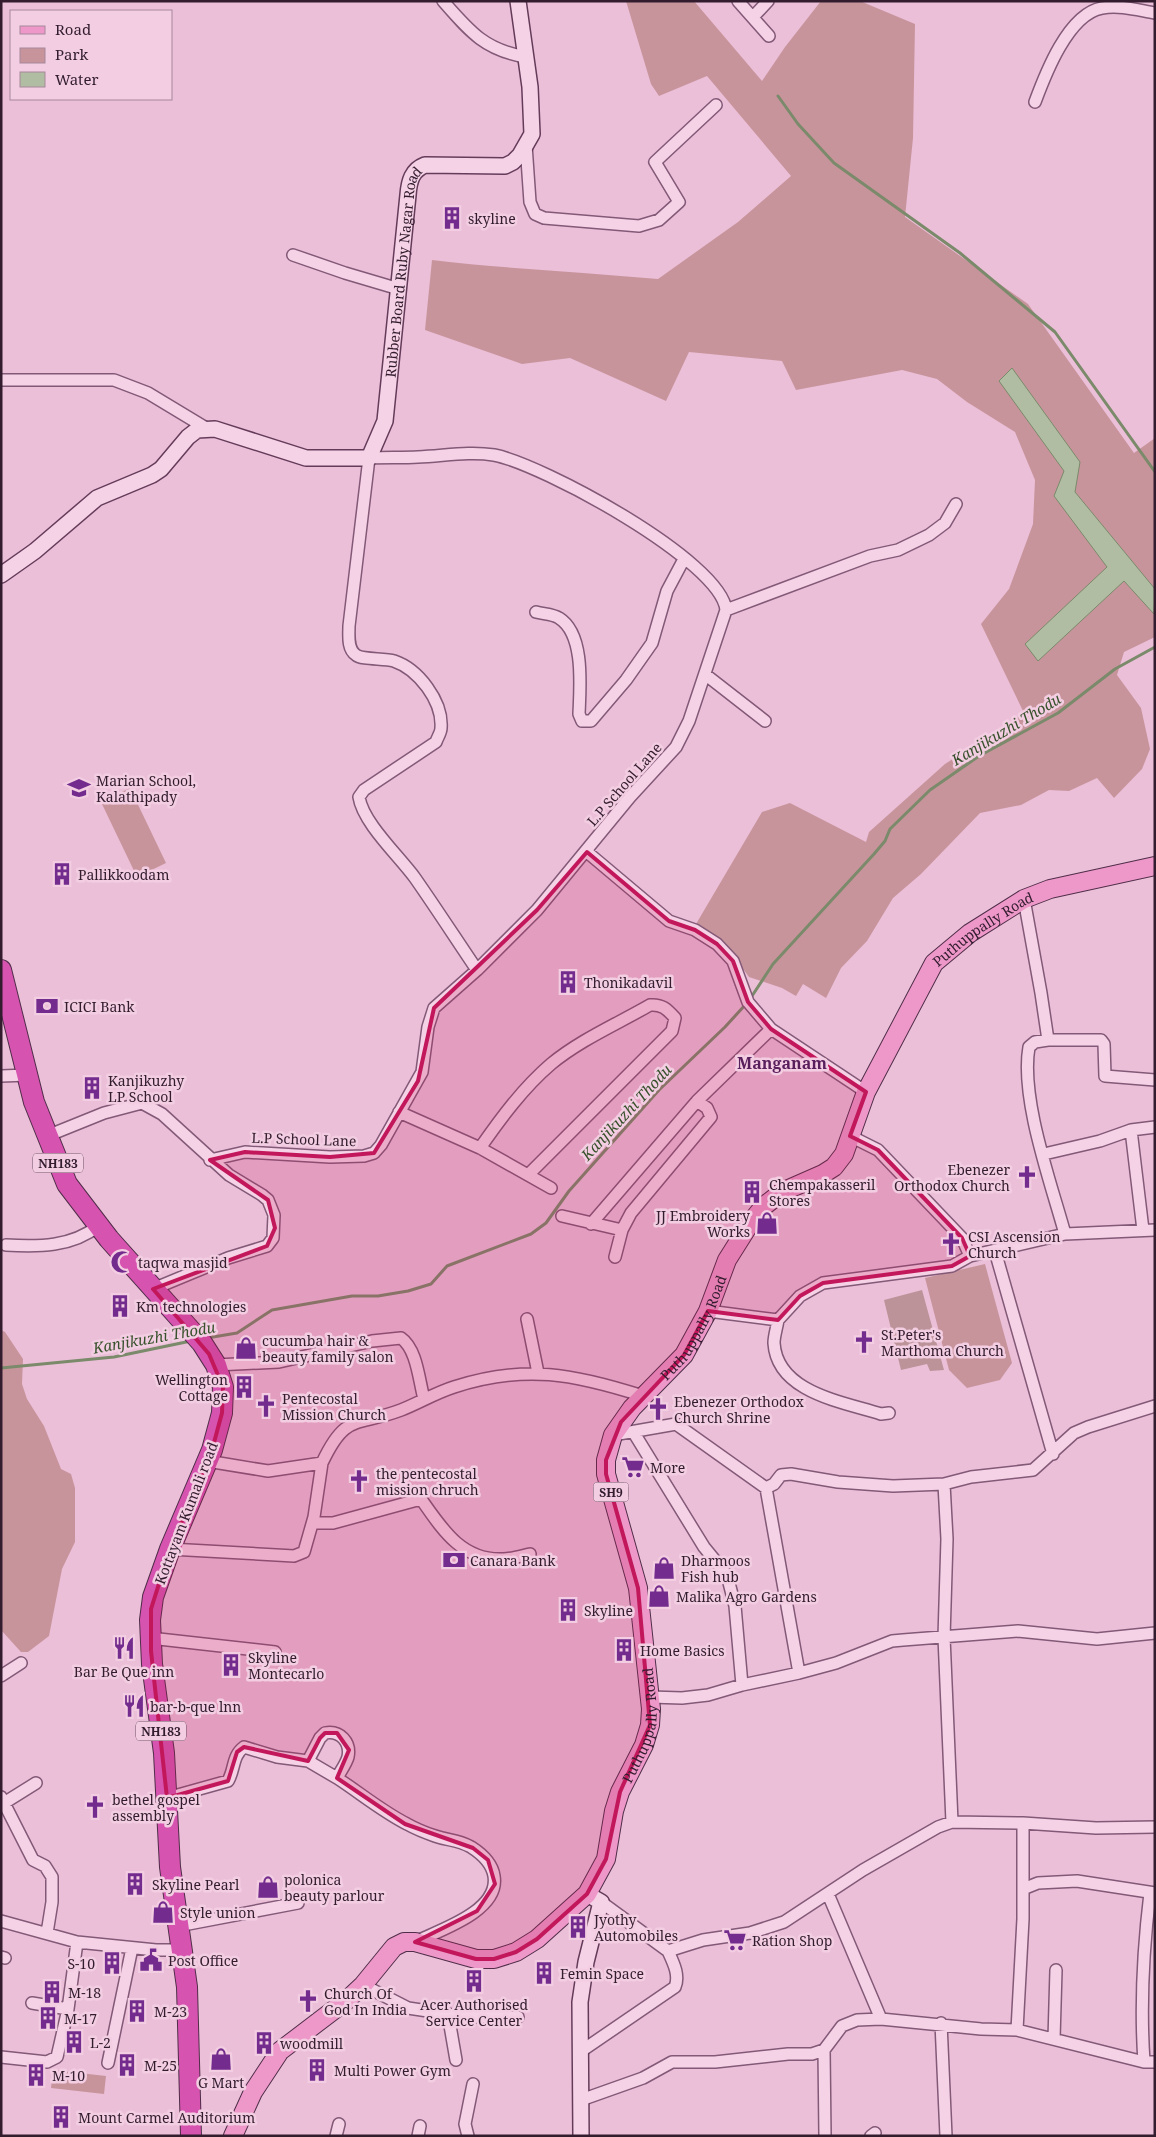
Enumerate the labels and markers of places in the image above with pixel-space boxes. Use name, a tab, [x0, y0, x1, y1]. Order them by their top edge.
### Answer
building icon: skyline	[439, 205, 465, 231]
place label: skyline	[468, 209, 516, 228]
place label: Marian School, Kalathipady	[96, 771, 196, 806]
school or university icon: Marian School, Kalathipady	[66, 775, 92, 801]
building icon: Pallikkoodam	[49, 861, 75, 887]
place label: Pallikkoodam	[78, 865, 169, 884]
building icon: Thonikadavil	[555, 969, 581, 995]
place label: Thonikadavil	[584, 973, 673, 992]
bank icon: ICICI Bank	[34, 993, 60, 1019]
place label: ICICI Bank	[64, 997, 135, 1016]
place label: Kanjikuzhy LP School	[108, 1071, 184, 1106]
building icon: Kanjikuzhy LP School	[79, 1075, 105, 1101]
place label: Ebenezer Orthodox Church	[894, 1160, 1010, 1195]
church icon: Ebenezer Orthodox Church	[1014, 1164, 1040, 1190]
place label: Chempakasseril Stores	[769, 1175, 876, 1210]
building icon: Chempakasseril Stores	[739, 1179, 765, 1205]
place label: JJ Embroidery Works	[655, 1206, 750, 1241]
shop icon: JJ Embroidery Works	[754, 1210, 780, 1236]
place label: CSI Ascension Church	[968, 1227, 1060, 1262]
church icon: CSI Ascension Church	[938, 1231, 964, 1257]
mosque icon: taqwa masjid	[109, 1249, 135, 1275]
place label: taqwa masjid	[138, 1253, 228, 1272]
building icon: Km technologies	[107, 1293, 133, 1319]
place label: Km technologies	[136, 1297, 246, 1316]
place label: St.Peter's Marthoma Church	[881, 1325, 1004, 1360]
church icon: St.Peter's Marthoma Church	[851, 1329, 877, 1355]
place label: cucumba hair & beauty family salon	[262, 1331, 394, 1366]
shop icon: cucumba hair & beauty family salon	[233, 1335, 259, 1361]
place label: Wellington Cottage	[155, 1370, 228, 1405]
building icon: Wellington Cottage	[231, 1374, 257, 1400]
place label: Pentecostal Mission Church	[282, 1389, 386, 1424]
place label: Ebenezer Orthodox Church Shrine	[674, 1392, 805, 1427]
church icon: Pentecostal Mission Church	[253, 1393, 279, 1419]
church icon: Ebenezer Orthodox Church Shrine	[645, 1396, 671, 1422]
supermarket icon: More	[620, 1454, 646, 1480]
place label: More	[650, 1458, 685, 1477]
place label: the pentecostal mission chruch	[376, 1464, 479, 1499]
church icon: the pentecostal mission chruch	[346, 1468, 372, 1494]
bank icon: Canara Bank	[441, 1547, 467, 1573]
place label: Canara Bank	[470, 1551, 556, 1570]
place label: Dharmoos Fish hub	[681, 1551, 750, 1586]
shop icon: Dharmoos Fish hub	[651, 1555, 677, 1581]
shop icon: Malika Agro Gardens	[646, 1583, 672, 1609]
place label: Malika Agro Gardens	[676, 1587, 817, 1606]
building icon: Skyline	[555, 1597, 581, 1623]
place label: Skyline	[584, 1601, 633, 1620]
restaurant icon: Bar Be Que inn	[111, 1635, 137, 1661]
building icon: Home Basics	[611, 1637, 637, 1663]
place label: Home Basics	[640, 1641, 725, 1660]
place label: Skyline Montecarlo	[248, 1648, 324, 1683]
building icon: Skyline Montecarlo	[218, 1652, 244, 1678]
place label: Bar Be Que inn	[74, 1662, 174, 1681]
restaurant icon: bar-b-que lnn	[121, 1693, 147, 1719]
place label: bar-b-que lnn	[150, 1697, 241, 1716]
place label: bethel gospel assembly	[112, 1790, 200, 1825]
church icon: bethel gospel assembly	[82, 1794, 108, 1820]
place label: polonica beauty parlour	[284, 1870, 385, 1905]
building icon: Skyline Pearl	[122, 1871, 148, 1897]
shop icon: polonica beauty parlour	[255, 1874, 281, 1900]
place label: Skyline Pearl	[152, 1875, 240, 1894]
shop icon: Style union	[150, 1899, 176, 1925]
place label: Style union	[180, 1903, 255, 1922]
place label: Jyothy Automobiles	[593, 1910, 678, 1945]
building icon: Jyothy Automobiles	[565, 1914, 591, 1940]
supermarket icon: Ration Shop	[722, 1927, 748, 1953]
place label: Ration Shop	[752, 1931, 832, 1950]
public building icon: Post Office	[138, 1947, 164, 1973]
building icon: S-10	[99, 1950, 125, 1976]
place label: Post Office	[168, 1951, 238, 1970]
place label: S-10	[67, 1954, 95, 1973]
building icon: Femin Space	[531, 1960, 557, 1986]
place label: Femin Space	[560, 1964, 644, 1983]
building icon: Acer Authorised Service Center	[461, 1968, 487, 1994]
building icon: M-18	[39, 1979, 65, 2005]
place label: M-18	[68, 1983, 101, 2002]
place label: Church Of God In India	[324, 1984, 407, 2019]
church icon: Church Of God In India	[295, 1988, 321, 2014]
place label: Acer Authorised Service Center	[420, 1995, 528, 2030]
building icon: M-23	[124, 1998, 150, 2024]
place label: M-23	[154, 2002, 187, 2021]
building icon: M-17	[35, 2005, 61, 2031]
place label: M-17	[64, 2009, 97, 2028]
building icon: L-2	[61, 2029, 87, 2055]
building icon: woodmill	[251, 2030, 277, 2056]
place label: L-2	[90, 2033, 111, 2052]
place label: woodmill	[280, 2034, 344, 2053]
shop icon: G Mart	[208, 2046, 234, 2072]
building icon: M-25	[114, 2052, 140, 2078]
place label: M-25	[144, 2056, 177, 2075]
building icon: Multi Power Gym	[304, 2057, 330, 2083]
place label: Multi Power Gym	[334, 2061, 451, 2080]
building icon: M-10	[23, 2062, 49, 2088]
place label: M-10	[52, 2066, 85, 2085]
place label: G Mart	[198, 2073, 244, 2092]
building icon: Mount Carmel Auditorium	[48, 2104, 74, 2130]
place label: Mount Carmel Auditorium	[78, 2108, 255, 2127]

